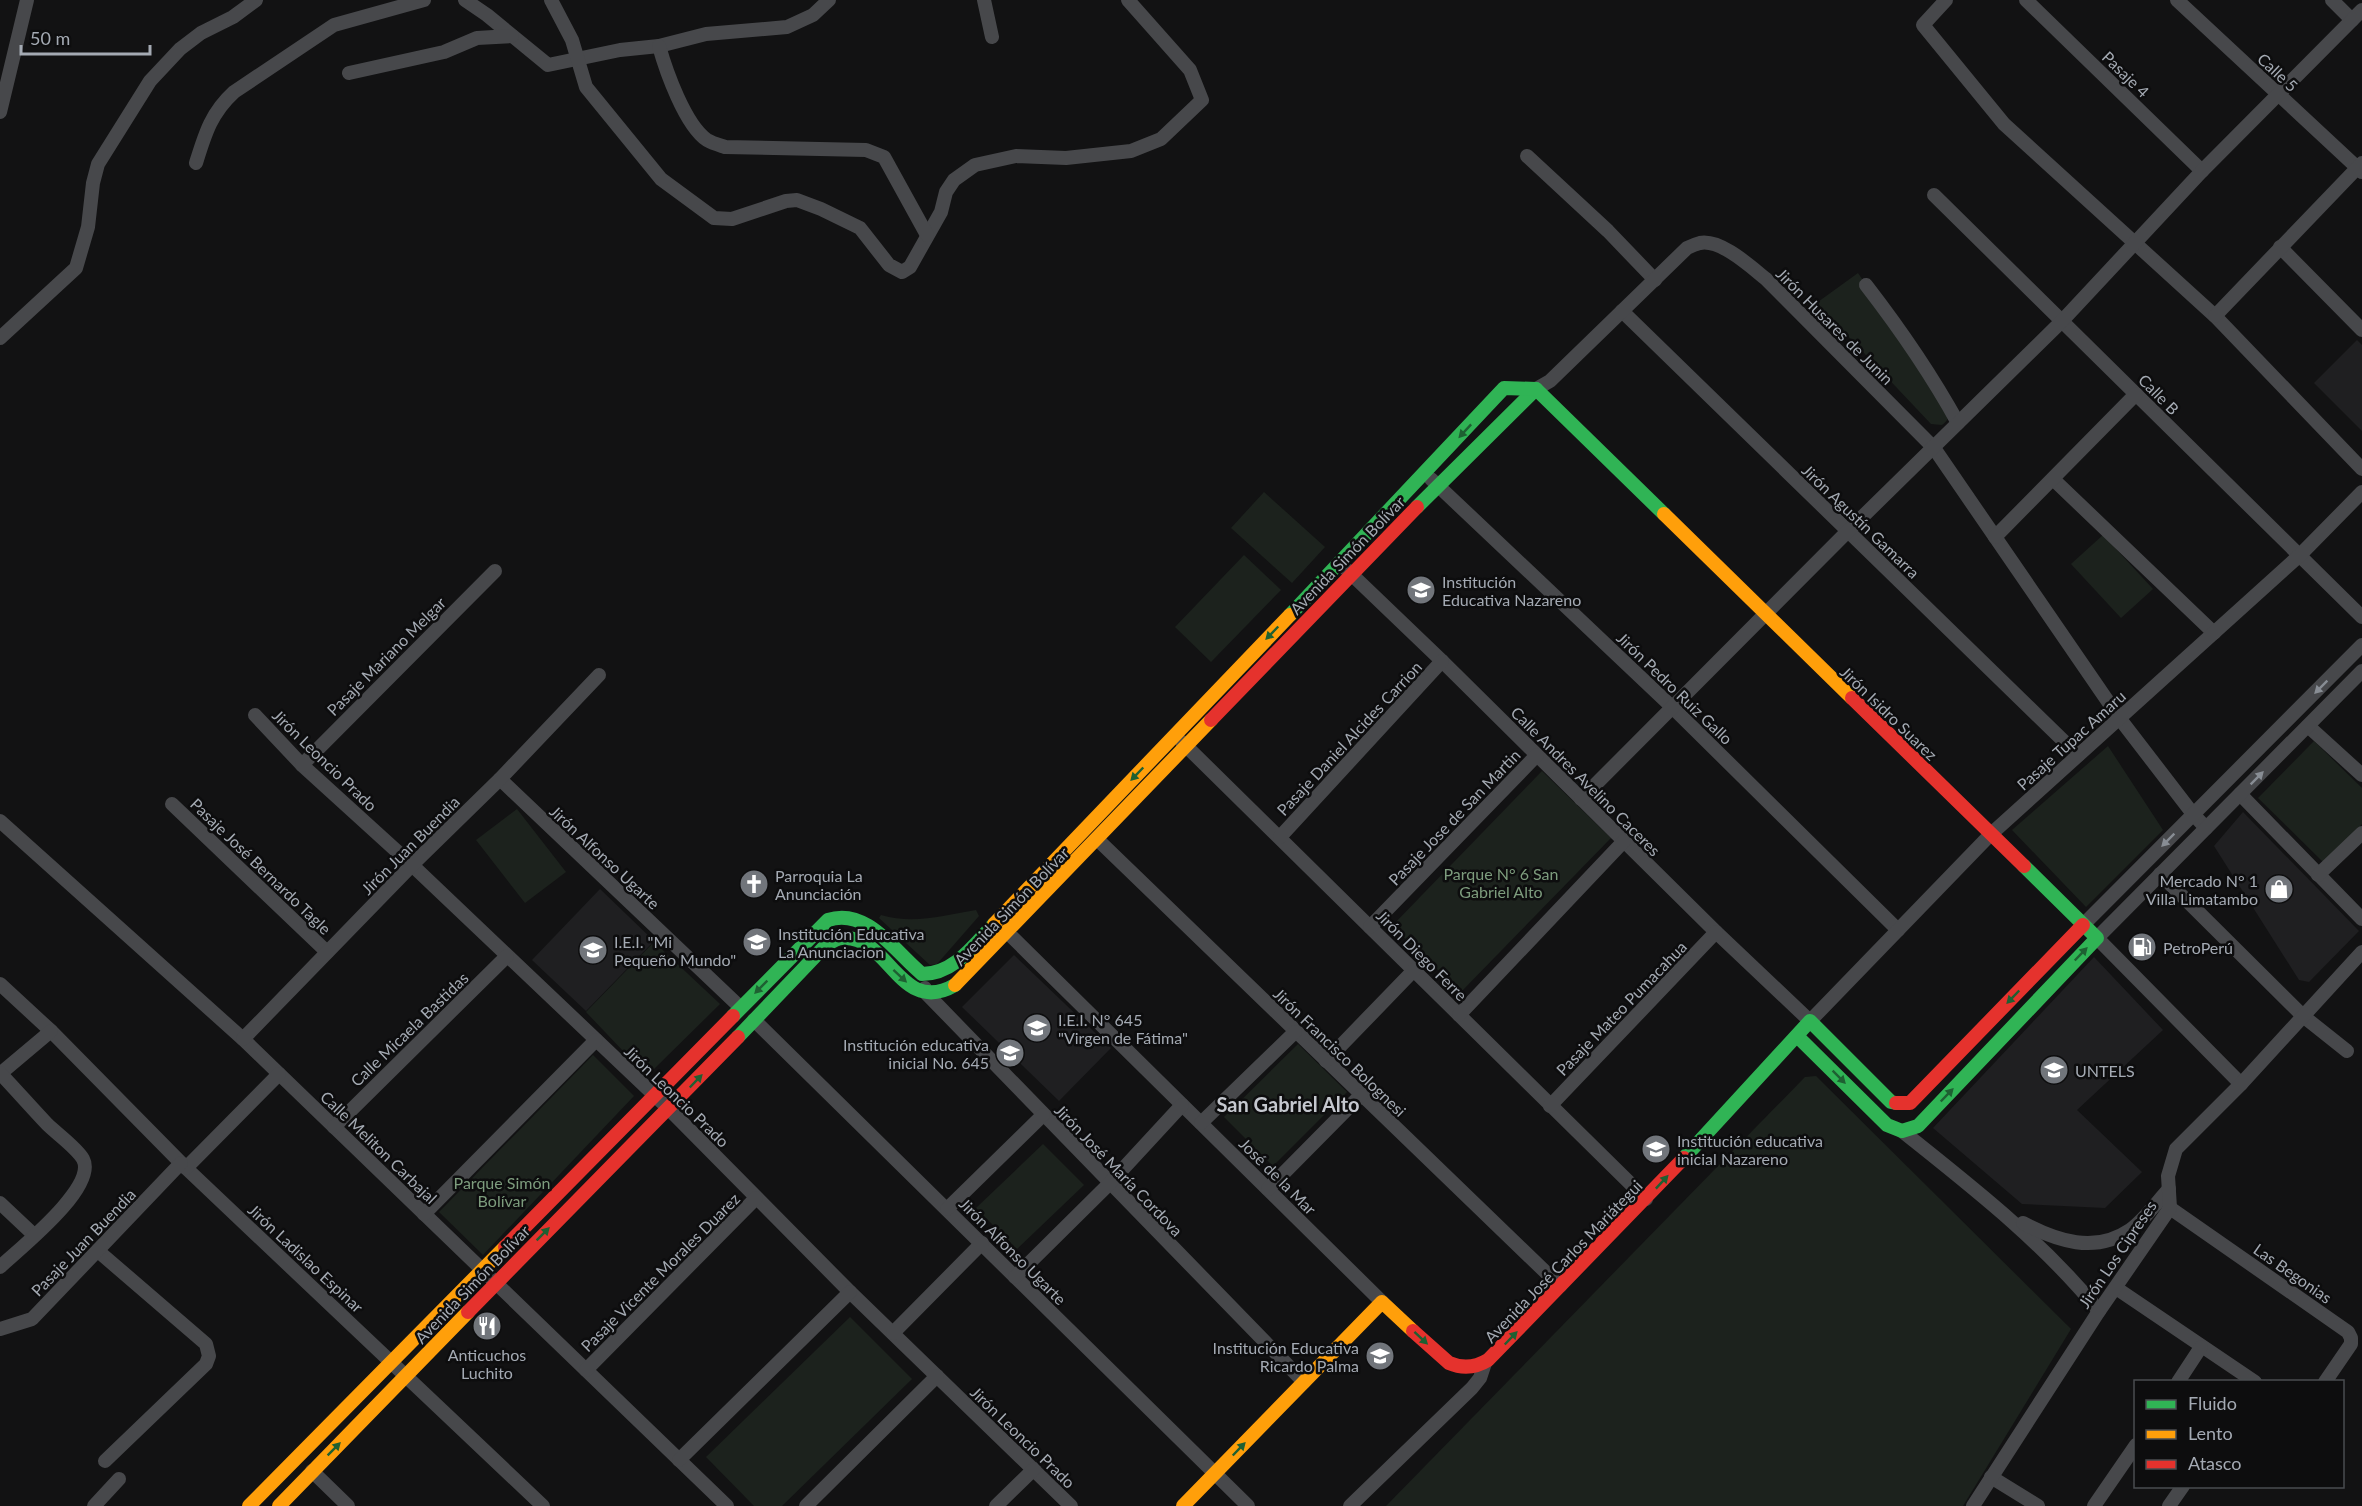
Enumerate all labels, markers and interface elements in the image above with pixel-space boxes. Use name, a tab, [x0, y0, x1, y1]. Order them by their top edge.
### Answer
scale bar	[21, 18, 150, 56]
text: 50 m	[30, 27, 70, 49]
street label: Pasaje 4	[2099, 47, 2153, 101]
street label: Calle 5	[2254, 49, 2302, 95]
street label: Jirón Husares de Junin	[1773, 264, 1897, 388]
street label: Calle B	[2135, 370, 2183, 418]
one-way arrow	[1458, 424, 1472, 438]
street label: Jirón Agustín Gamarra	[1798, 460, 1924, 582]
street label: Avenida Simón Bolívar	[1286, 492, 1408, 618]
place label: Institución Educativa Nazareno	[1442, 572, 1581, 609]
school or university icon: Institución Educativa Nazareno	[1405, 574, 1437, 606]
street label: Pasaje Mariano Melgar	[323, 593, 449, 719]
one-way arrow	[1266, 626, 1280, 640]
street label: Jirón Pedro Ruiz Gallo	[1613, 628, 1737, 748]
street label: Pasaje Daniel Alcides Carrion	[1273, 657, 1425, 819]
street label: Jirón Isidro Suarez	[1837, 662, 1941, 764]
one-way arrow	[2314, 679, 2328, 693]
street label: Pasaje Tupac Amaru	[2013, 686, 2129, 794]
street label: Calle Andres Avelino Caceres	[1507, 702, 1665, 860]
street label: Jirón Leoncio Prado	[269, 705, 381, 815]
street label: Pasaje Jose de San Martin	[1384, 745, 1524, 889]
one-way arrow	[1130, 766, 1144, 781]
one-way arrow	[2249, 771, 2263, 785]
street label: Jirón Juan Buendia	[357, 792, 463, 898]
street label: Pasaje José Bernardo Tagle	[187, 794, 335, 938]
street label: Jirón Alfonso Ugarte	[546, 801, 664, 913]
one-way arrow	[2161, 832, 2175, 847]
street label: Avenida Simón Bolívar	[950, 843, 1072, 969]
park label: Parque N° 6 San Gabriel Alto	[1443, 864, 1559, 901]
place label: Parroquia La Anunciación	[775, 866, 863, 903]
church icon: Parroquia La Anunciación	[738, 868, 770, 900]
place label: Mercado N° 1 Villa Limatambo	[2146, 871, 2258, 908]
shop icon: Mercado N° 1 Villa Limatambo	[2263, 873, 2295, 905]
street label: Jirón Diego Ferre	[1373, 906, 1471, 1004]
place label: Institución Educativa La Anunciacion	[778, 924, 924, 961]
school or university icon: Institución Educativa La Anunciacion	[741, 926, 773, 958]
fuel station icon: PetroPerú	[2126, 931, 2158, 963]
place label: I.E.I. "Mi Pequeño Mundo"	[614, 932, 736, 969]
school or university icon: I.E.I. "Mi Pequeño Mundo"	[577, 934, 609, 966]
street label: Pasaje Mateo Pumacahua	[1552, 937, 1690, 1079]
place label: PetroPerú	[2163, 938, 2233, 957]
one-way arrow	[2074, 947, 2088, 961]
street label: Calle Micaela Bastidas	[346, 968, 472, 1090]
one-way arrow	[893, 969, 908, 983]
one-way arrow	[754, 979, 768, 993]
street label: Jirón Francisco Bolognesi	[1270, 984, 1410, 1120]
one-way arrow	[2006, 990, 2020, 1005]
place label: I.E.I. N° 645 "Virgen de Fátima"	[1058, 1010, 1188, 1047]
school or university icon: I.E.I. N° 645 "Virgen de Fátima"	[1021, 1012, 1053, 1044]
place label: Institución educativa inicial No. 645	[843, 1035, 989, 1072]
school or university icon: Institución educativa inicial No. 645	[994, 1037, 1026, 1069]
street label: Jirón Leoncio Prado	[621, 1041, 733, 1151]
school or university icon: UNTELS	[2038, 1054, 2070, 1086]
place label: UNTELS	[2075, 1061, 2135, 1080]
one-way arrow	[1831, 1069, 1845, 1083]
one-way arrow	[689, 1074, 703, 1089]
street label: Calle Meliton Carbajal	[317, 1087, 441, 1207]
one-way arrow	[1940, 1088, 1953, 1103]
district label: San Gabriel Alto	[1216, 1092, 1360, 1116]
street label: Jirón José María Cordova	[1051, 1100, 1187, 1240]
place label: Institución educativa inicial Nazareno	[1677, 1131, 1823, 1168]
school or university icon: Institución educativa inicial Nazareno	[1640, 1133, 1672, 1165]
street label: José de la Mar	[1236, 1134, 1320, 1218]
park label: Parque Simón Bolívar	[454, 1173, 550, 1210]
street label: Avenida José Carlos Mariátegui	[1480, 1176, 1646, 1346]
one-way arrow	[1654, 1176, 1668, 1190]
street label: Pasaje Juan Buendia	[27, 1184, 139, 1300]
street label: Pasaje Vicente Morales Duarez	[577, 1189, 743, 1355]
street label: Jirón Alfonso Ugarte	[956, 1194, 1070, 1308]
street label: Jirón Los Cipreses	[2074, 1197, 2160, 1311]
street label: Jirón Ladislao Espinar	[245, 1200, 368, 1316]
street label: Avenida Simón Bolívar	[411, 1221, 533, 1347]
one-way arrow	[536, 1228, 550, 1242]
street label: Las Begonias	[2250, 1239, 2336, 1307]
restaurant icon: Anticuchos Luchito	[471, 1310, 503, 1342]
one-way arrow	[1414, 1331, 1429, 1345]
one-way arrow	[1504, 1331, 1518, 1345]
place label: Institución Educativa Ricardo Palma	[1213, 1338, 1359, 1375]
school or university icon: Institución Educativa Ricardo Palma	[1364, 1340, 1396, 1372]
place label: Anticuchos Luchito	[448, 1345, 526, 1382]
legend	[2134, 1380, 2344, 1488]
street label: Jirón Leoncio Prado	[967, 1382, 1079, 1492]
text: Fluido	[2188, 1392, 2237, 1414]
text: Lento	[2188, 1422, 2233, 1444]
one-way arrow	[327, 1442, 341, 1456]
one-way arrow	[1232, 1442, 1246, 1457]
text: Atasco	[2188, 1452, 2241, 1474]

